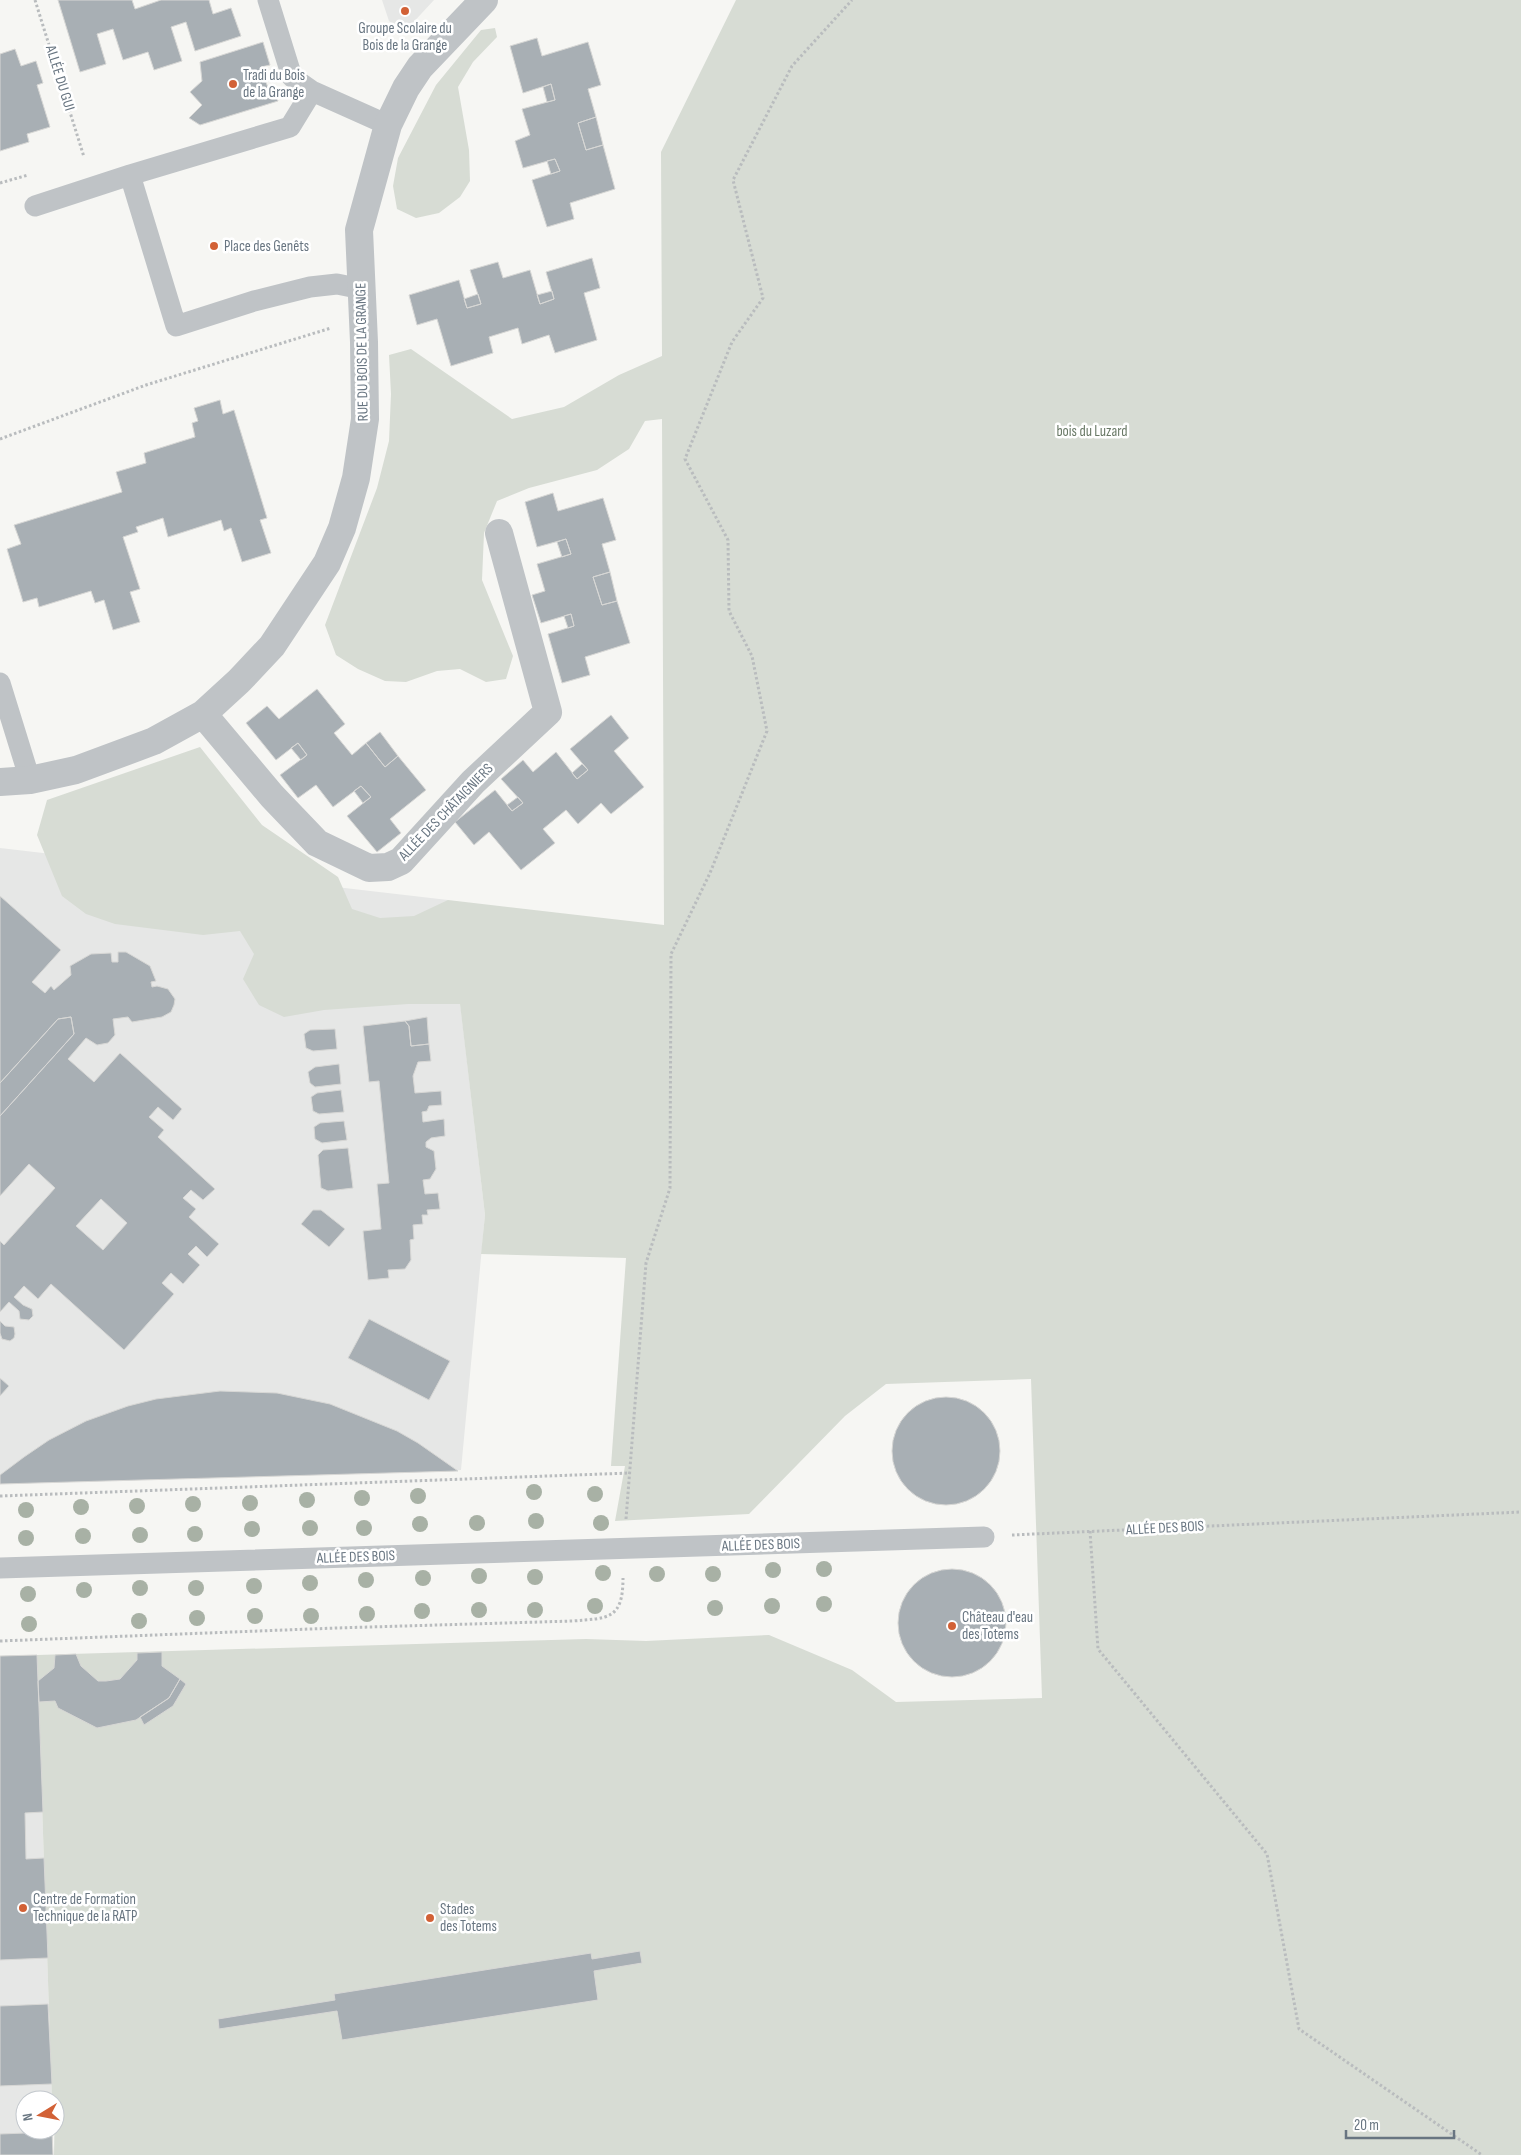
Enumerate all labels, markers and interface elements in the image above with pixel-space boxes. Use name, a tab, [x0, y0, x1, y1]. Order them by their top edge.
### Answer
marker: Groupe Scolaire du Bois de la Grange	[399, 5, 411, 17]
place label: Groupe Scolaire du Bois de la Grange	[358, 19, 452, 55]
street label: ALLÉE DU GUI	[41, 42, 79, 113]
place label: Tradi du Bois de la Grange	[243, 66, 305, 102]
marker: Tradi du Bois de la Grange	[227, 78, 239, 90]
place label: Place des Genêts	[224, 237, 309, 256]
marker: Place des Genêts	[208, 240, 220, 252]
street label: RUE DU BOIS DE LA GRANGE	[351, 283, 373, 421]
park label: bois du Luzard	[1056, 422, 1128, 441]
street label: ALLÉE DES CHÂTAIGNIERS	[394, 759, 497, 865]
street label: ALLÉE DES BOIS	[1124, 1516, 1205, 1540]
street label: ALLÉE DES BOIS	[721, 1534, 800, 1556]
street label: ALLÉE DES BOIS	[316, 1546, 395, 1568]
place label: Château d'eau des Totems	[962, 1608, 1033, 1644]
marker: Château d'eau des Totems	[946, 1620, 958, 1632]
place label: Centre de Formation Technique de la RATP	[33, 1890, 137, 1926]
place label: Stades des Totems	[440, 1900, 497, 1936]
marker: Centre de Formation Technique de la RATP	[17, 1902, 29, 1914]
marker: Stades des Totems	[424, 1912, 436, 1924]
north arrow	[15, 2090, 65, 2140]
scale bar	[1346, 2108, 1454, 2140]
text: N	[19, 2112, 37, 2122]
text: 20 m	[1354, 2116, 1379, 2135]

